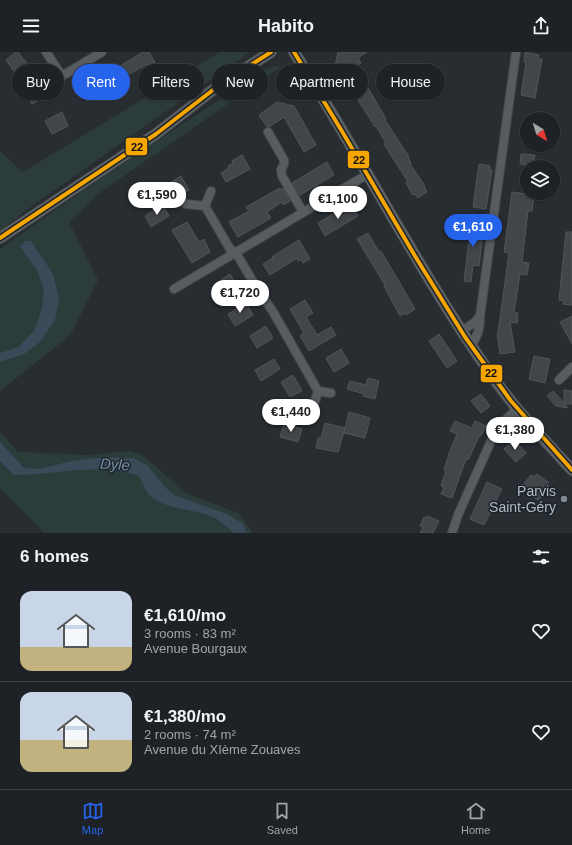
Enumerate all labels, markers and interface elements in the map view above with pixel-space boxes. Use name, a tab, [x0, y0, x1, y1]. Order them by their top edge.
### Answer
icon: menu	[20, 15, 42, 37]
icon: share	[530, 15, 552, 37]
text: Habito	[258, 16, 314, 36]
chip: Buy	[12, 64, 64, 100]
chip: Rent	[72, 64, 130, 100]
chip: Filters	[138, 64, 204, 100]
chip: New	[212, 64, 268, 100]
chip: Apartment	[276, 64, 368, 100]
chip: House	[376, 64, 445, 100]
north arrow	[520, 112, 560, 152]
map controls	[520, 112, 560, 200]
line badge: 22	[125, 137, 148, 156]
text: 22	[131, 141, 143, 153]
line badge: 22	[347, 150, 370, 169]
text: 22	[353, 154, 365, 166]
button: layers	[520, 160, 560, 200]
pin: €1,590	[124, 182, 190, 216]
pin: €1,100	[305, 186, 371, 220]
text: €1,590	[137, 187, 177, 202]
text: €1,100	[318, 191, 358, 206]
pin: €1,610	[440, 214, 506, 248]
text: €1,610	[453, 219, 493, 234]
pin: €1,720	[207, 280, 273, 314]
text: €1,720	[220, 285, 260, 300]
line badge: 22	[480, 364, 503, 383]
text: 22	[485, 367, 497, 379]
pin: €1,440	[258, 399, 324, 433]
text: €1,440	[271, 404, 311, 419]
pin: €1,380	[482, 417, 548, 451]
text: €1,380	[495, 422, 535, 437]
water label: Dyle	[99, 454, 131, 474]
place label: Parvis Saint-Géry	[489, 483, 556, 515]
marker: Parvis Saint-Géry	[559, 494, 569, 504]
icon: filters	[530, 546, 552, 568]
text: 6 homes	[20, 547, 89, 566]
text: €1,610/mo	[144, 606, 226, 625]
icon: home	[52, 607, 100, 655]
icon: heart	[530, 620, 552, 642]
text: 3 rooms · 83 m²	[144, 626, 236, 641]
text: Avenue Bourgaux	[144, 641, 247, 656]
text: €1,380/mo	[144, 707, 226, 726]
icon: home	[52, 708, 100, 756]
icon: heart	[530, 721, 552, 743]
text: 2 rooms · 74 m²	[144, 727, 236, 742]
text: Avenue du XIème Zouaves	[144, 742, 301, 757]
tab: Map	[82, 800, 104, 836]
tab: Saved	[267, 800, 298, 836]
tab: Home	[461, 800, 490, 836]

